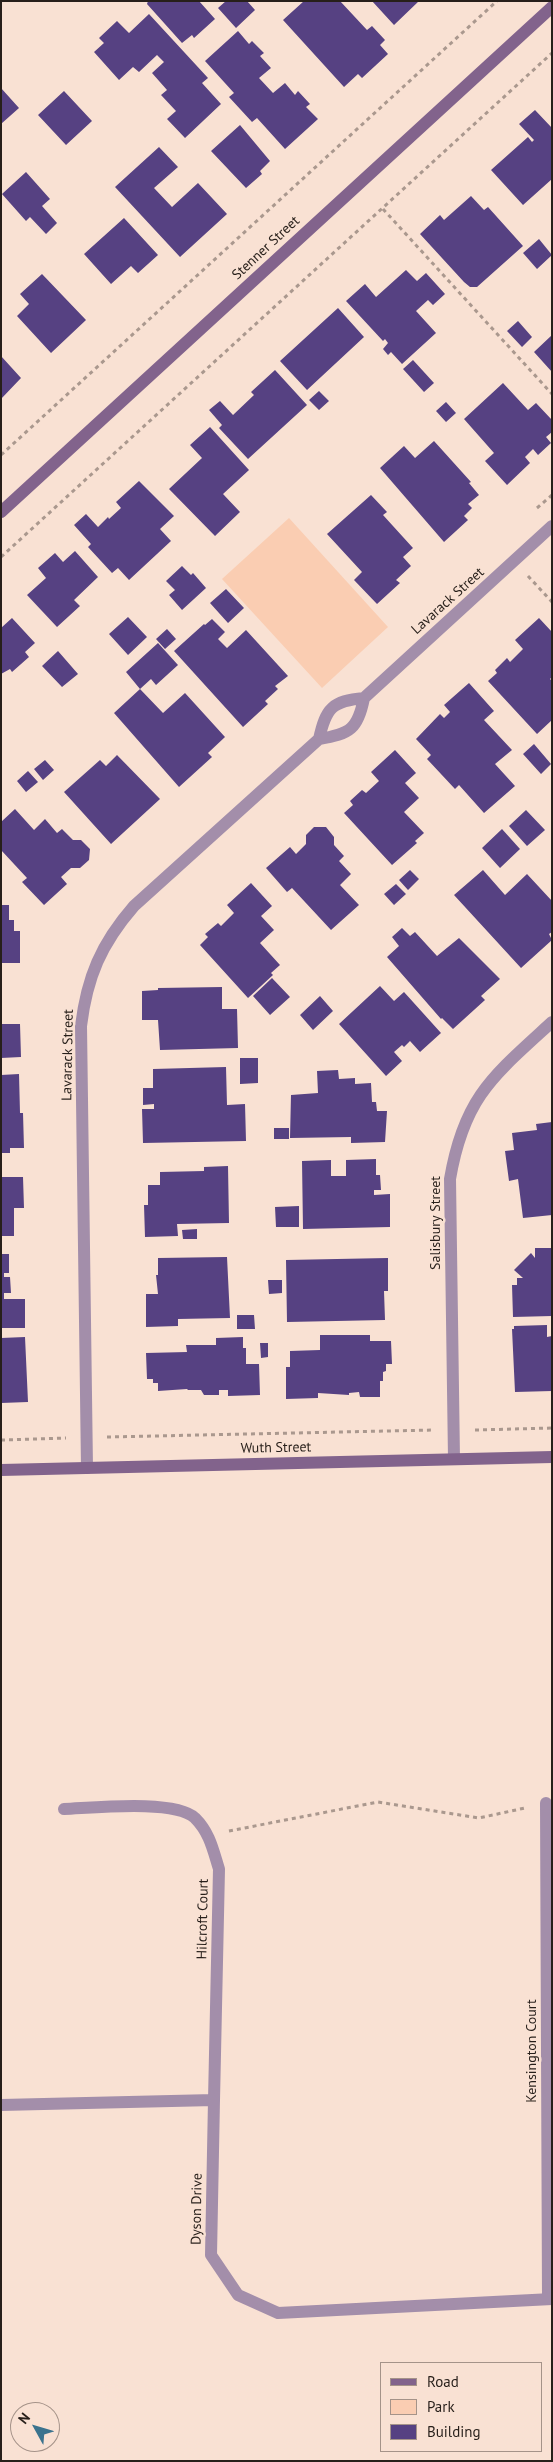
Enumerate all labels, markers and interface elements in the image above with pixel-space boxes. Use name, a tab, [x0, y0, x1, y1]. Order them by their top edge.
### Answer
street label: Stenner Street	[229, 213, 303, 283]
street label: Lavarack Street	[408, 564, 488, 638]
street label: Lavarack Street	[59, 1009, 77, 1101]
street label: Salisbury Street	[428, 1176, 444, 1270]
street label: Wuth Street	[241, 1439, 311, 1457]
street label: Hilcroft Court	[194, 1878, 212, 1960]
street label: Kensington Court	[524, 1999, 540, 2103]
street label: Dyson Drive	[188, 2173, 206, 2245]
legend	[380, 2362, 543, 2452]
text: Road	[427, 2372, 459, 2391]
text: Park	[427, 2397, 455, 2416]
north arrow	[10, 2402, 60, 2452]
text: N	[14, 2409, 34, 2427]
text: Building	[427, 2422, 481, 2441]

